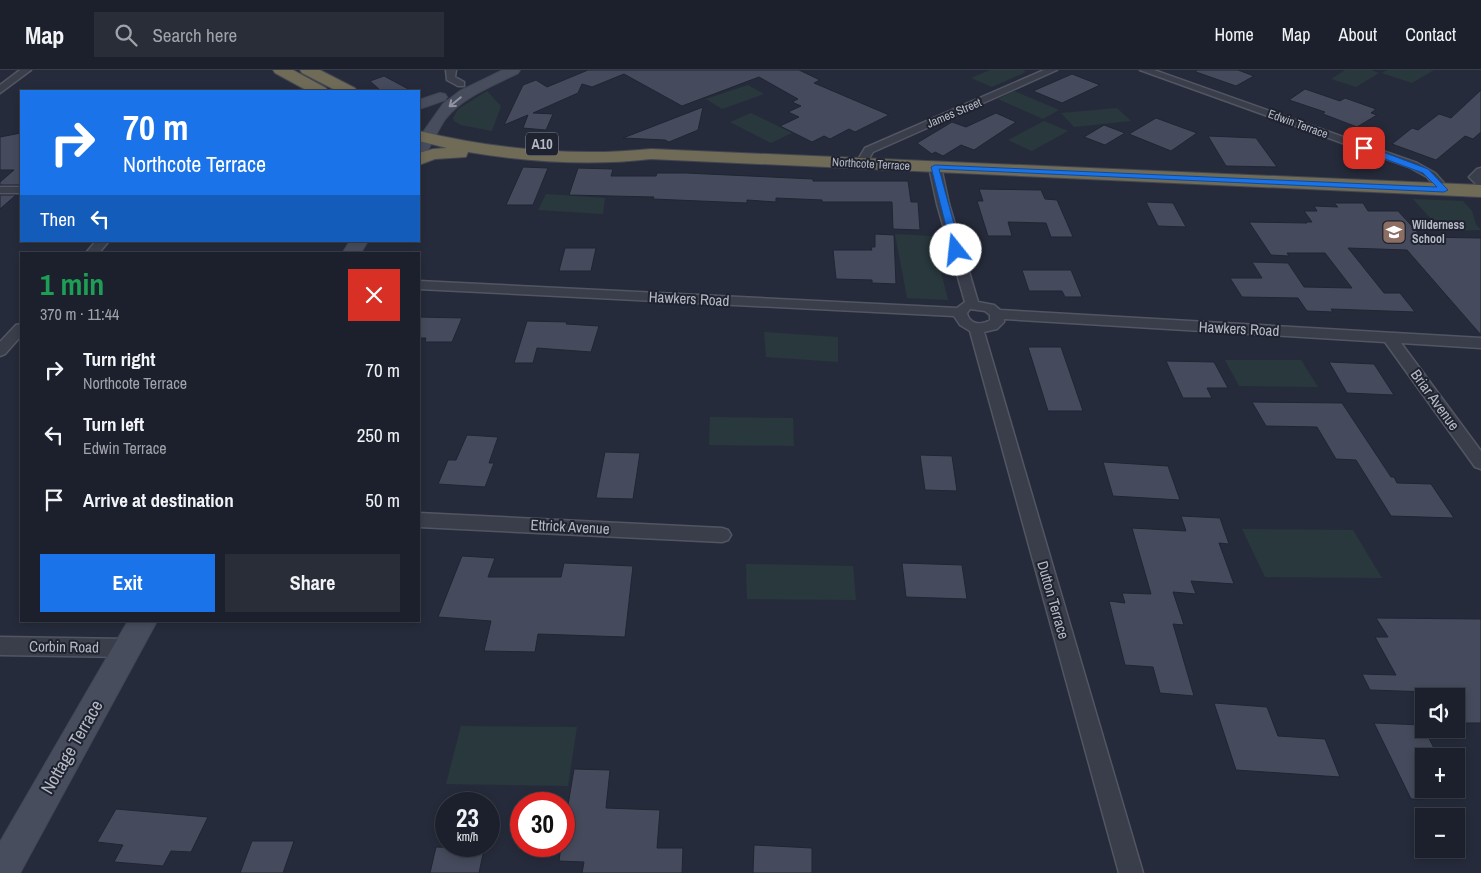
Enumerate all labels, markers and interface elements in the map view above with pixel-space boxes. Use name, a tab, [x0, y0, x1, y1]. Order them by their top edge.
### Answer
search box	[94, 12, 444, 57]
text: Map	[25, 19, 64, 51]
icon: search	[112, 21, 140, 49]
text: Search here	[152, 22, 237, 48]
text: Home	[1214, 22, 1254, 47]
text: Map	[1282, 22, 1311, 47]
text: About	[1339, 22, 1377, 47]
text: Contact	[1405, 22, 1456, 47]
street label: James Street	[924, 94, 984, 132]
one-way arrow	[449, 96, 462, 107]
text: 70 m	[123, 104, 188, 151]
street label: Edwin Terrace	[1266, 106, 1330, 142]
icon: right	[40, 110, 105, 175]
pin	[1343, 127, 1385, 169]
road number: A10	[526, 132, 558, 156]
icon: arrive	[1350, 134, 1378, 162]
text: Northcote Terrace	[123, 149, 266, 179]
street label: Northcote Terrace	[832, 154, 910, 174]
icon: left	[86, 205, 114, 233]
text: Then	[40, 206, 76, 232]
place label: Wilderness School	[1412, 217, 1465, 247]
school or university icon: Wilderness School	[1381, 219, 1407, 245]
position arrow	[929, 223, 981, 275]
text: 1 min	[40, 264, 104, 304]
button: close	[348, 269, 400, 321]
street label: Hawkers Road	[648, 286, 730, 311]
text: 370 m · 11:44	[40, 303, 119, 325]
street label: Hawkers Road	[1198, 316, 1280, 341]
text: Turn right	[83, 346, 155, 372]
icon: right	[40, 356, 68, 384]
text: 70 m	[365, 357, 400, 383]
street label: Briar Avenue	[1406, 365, 1465, 435]
text: Northcote Terrace	[83, 372, 187, 394]
text: Turn left	[83, 411, 144, 437]
icon: left	[40, 421, 68, 449]
text: 250 m	[357, 422, 400, 448]
text: Edwin Terrace	[83, 437, 167, 459]
icon: arrive	[40, 486, 68, 514]
text: Arrive at destination	[83, 487, 234, 513]
text: 50 m	[365, 487, 400, 513]
street label: Ettrick Avenue	[530, 514, 610, 539]
button: Exit	[40, 554, 215, 612]
button: Share	[225, 554, 400, 612]
street label: Dutton Terrace	[1032, 558, 1075, 642]
street label: Corbin Road	[29, 635, 99, 658]
map controls	[1415, 688, 1465, 858]
button: sound	[1415, 688, 1465, 738]
street label: Nottage Terrace	[35, 695, 109, 798]
button: +	[1415, 748, 1465, 798]
speed limit sign: 30	[510, 792, 575, 857]
text: 23	[456, 801, 479, 835]
button: −	[1415, 808, 1465, 858]
text: km/h	[457, 829, 478, 845]

